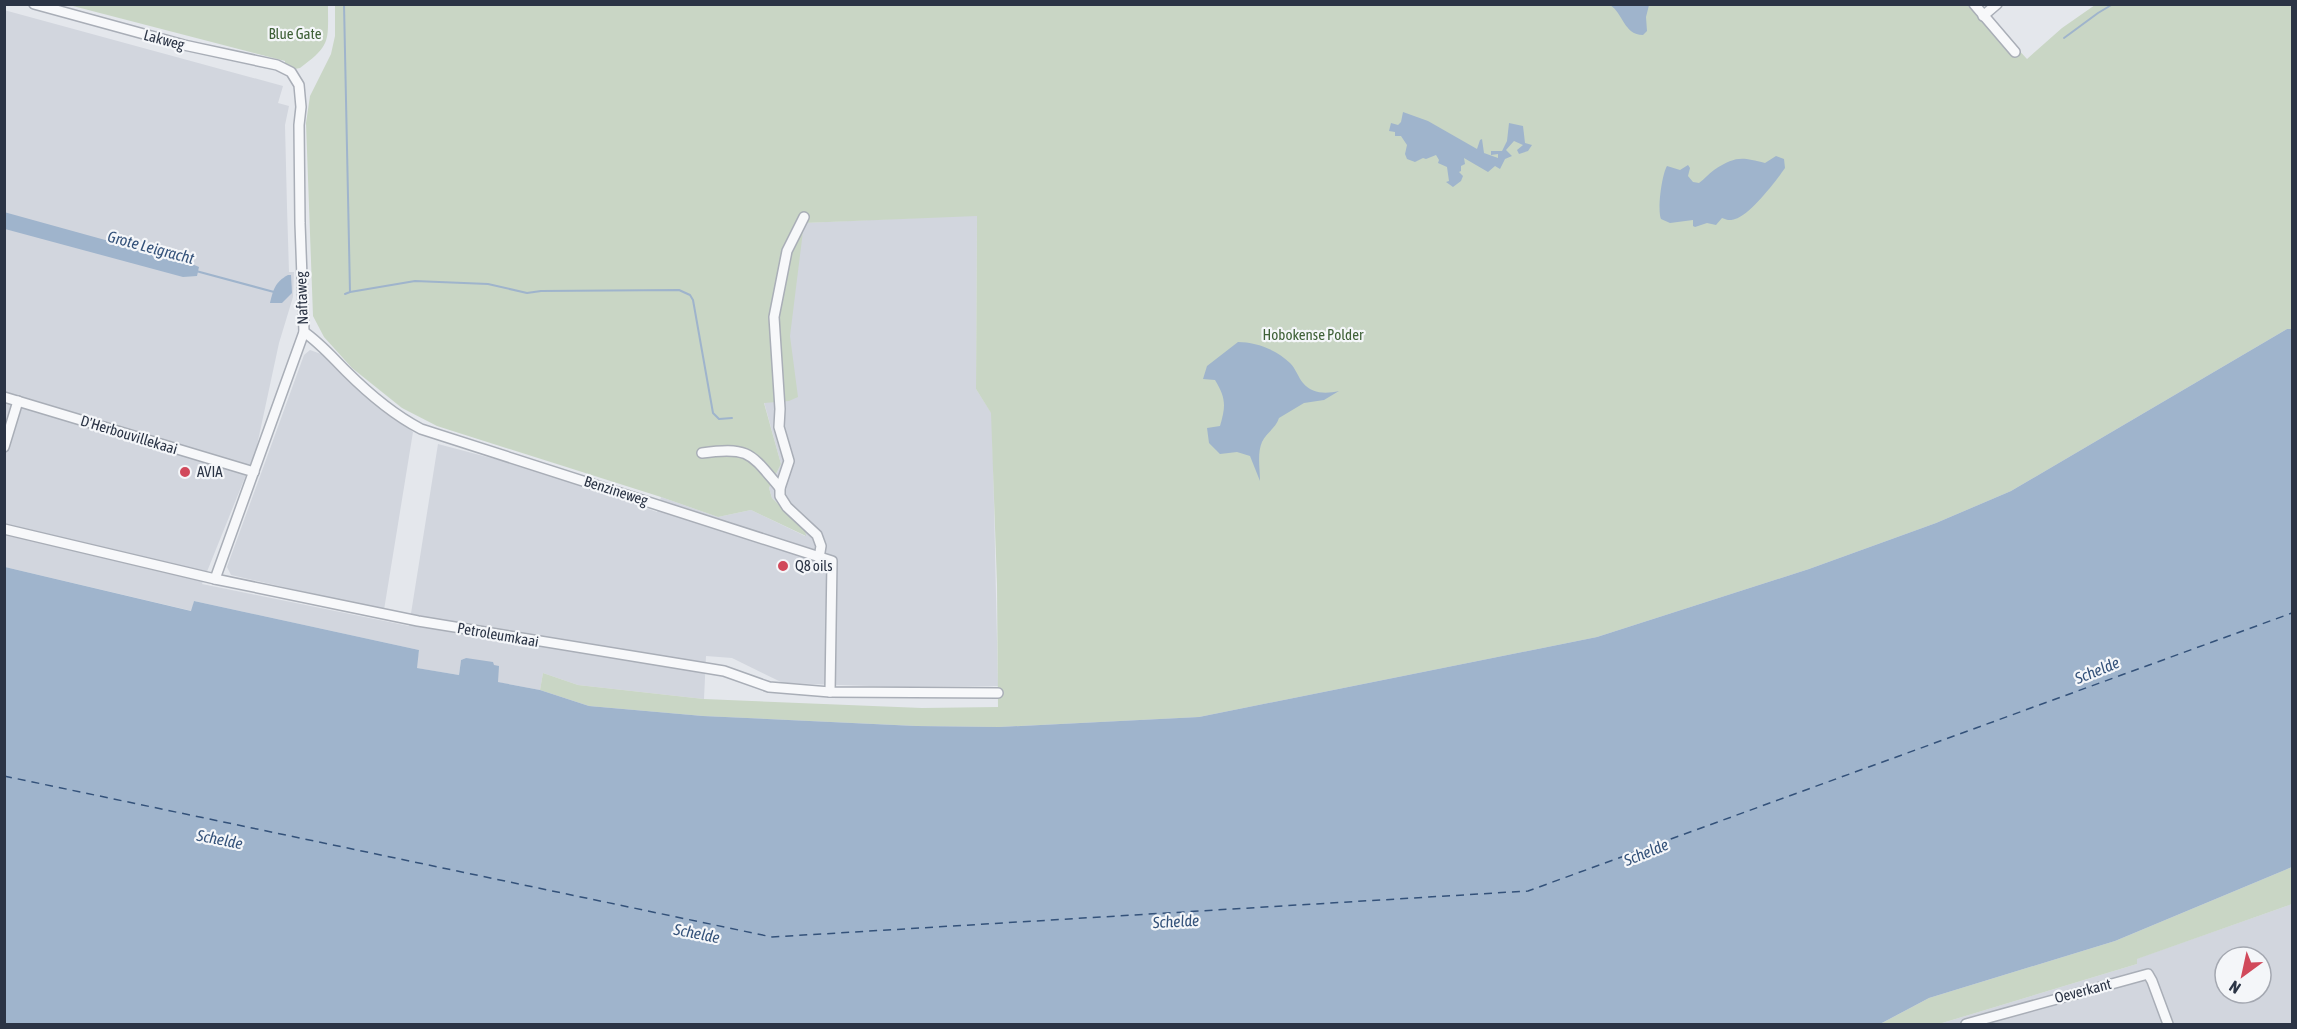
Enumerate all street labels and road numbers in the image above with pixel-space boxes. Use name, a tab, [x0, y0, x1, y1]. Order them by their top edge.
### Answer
street label: Lakweg	[142, 26, 187, 53]
street label: Naftaweg	[292, 271, 311, 325]
street label: D'Herbouvillekaai	[79, 412, 180, 457]
street label: Benzineweg	[582, 472, 651, 509]
street label: Petroleumkaai	[456, 619, 540, 650]
street label: Oeverkant	[2053, 975, 2113, 1006]

